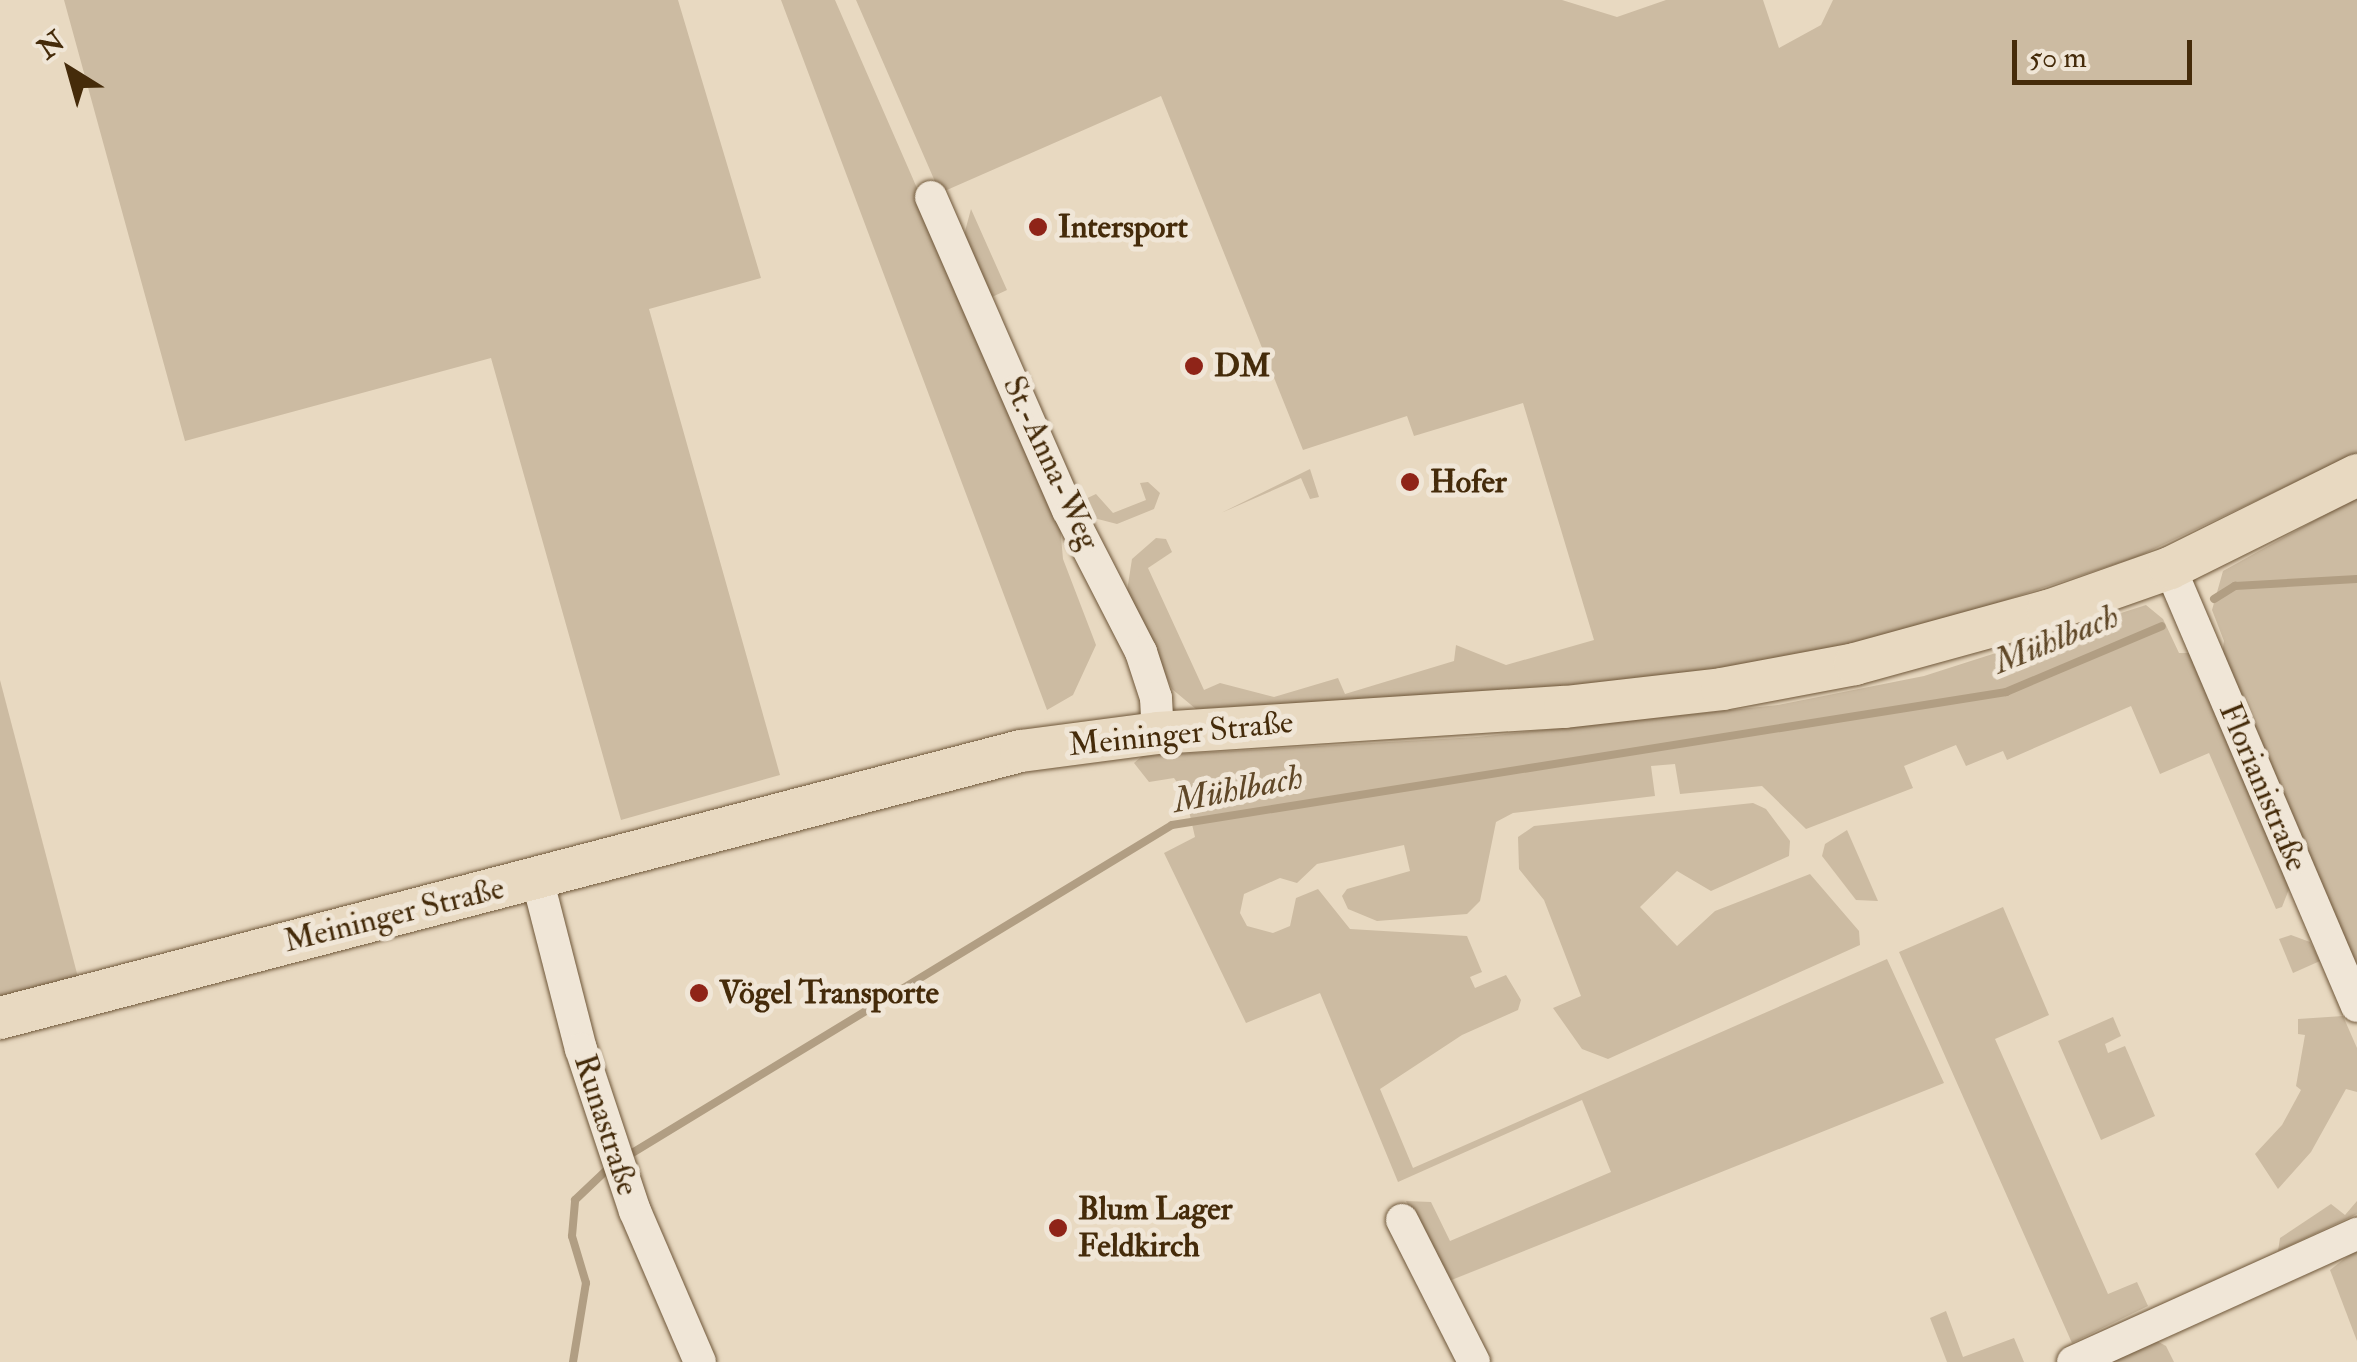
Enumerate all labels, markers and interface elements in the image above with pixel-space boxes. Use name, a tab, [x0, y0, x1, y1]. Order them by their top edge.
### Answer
north arrow	[20, 20, 120, 120]
scale bar	[2017, 20, 2197, 82]
text: N	[31, 24, 72, 67]
text: 50 m	[2029, 39, 2087, 76]
place label: Intersport	[1058, 208, 1188, 246]
marker: Intersport	[1027, 216, 1049, 238]
place label: DM	[1214, 347, 1271, 385]
marker: DM	[1183, 355, 1205, 377]
street label: St.-Anna-Weg	[994, 370, 1108, 556]
place label: Hofer	[1430, 463, 1507, 501]
marker: Hofer	[1399, 471, 1421, 493]
water label: Mühlbach	[1987, 595, 2125, 683]
street label: Florianistraße	[2210, 697, 2316, 877]
street label: Meininger Straße	[1067, 703, 1295, 765]
water label: Mühlbach	[1169, 756, 1307, 822]
street label: Meininger Straße	[280, 869, 508, 961]
place label: Vögel Transporte	[719, 974, 939, 1012]
marker: Vögel Transporte	[688, 982, 710, 1004]
street label: Runastraße	[565, 1050, 647, 1200]
place label: Blum Lager Feldkirch	[1078, 1191, 1232, 1266]
marker: Blum Lager Feldkirch	[1047, 1217, 1069, 1239]

